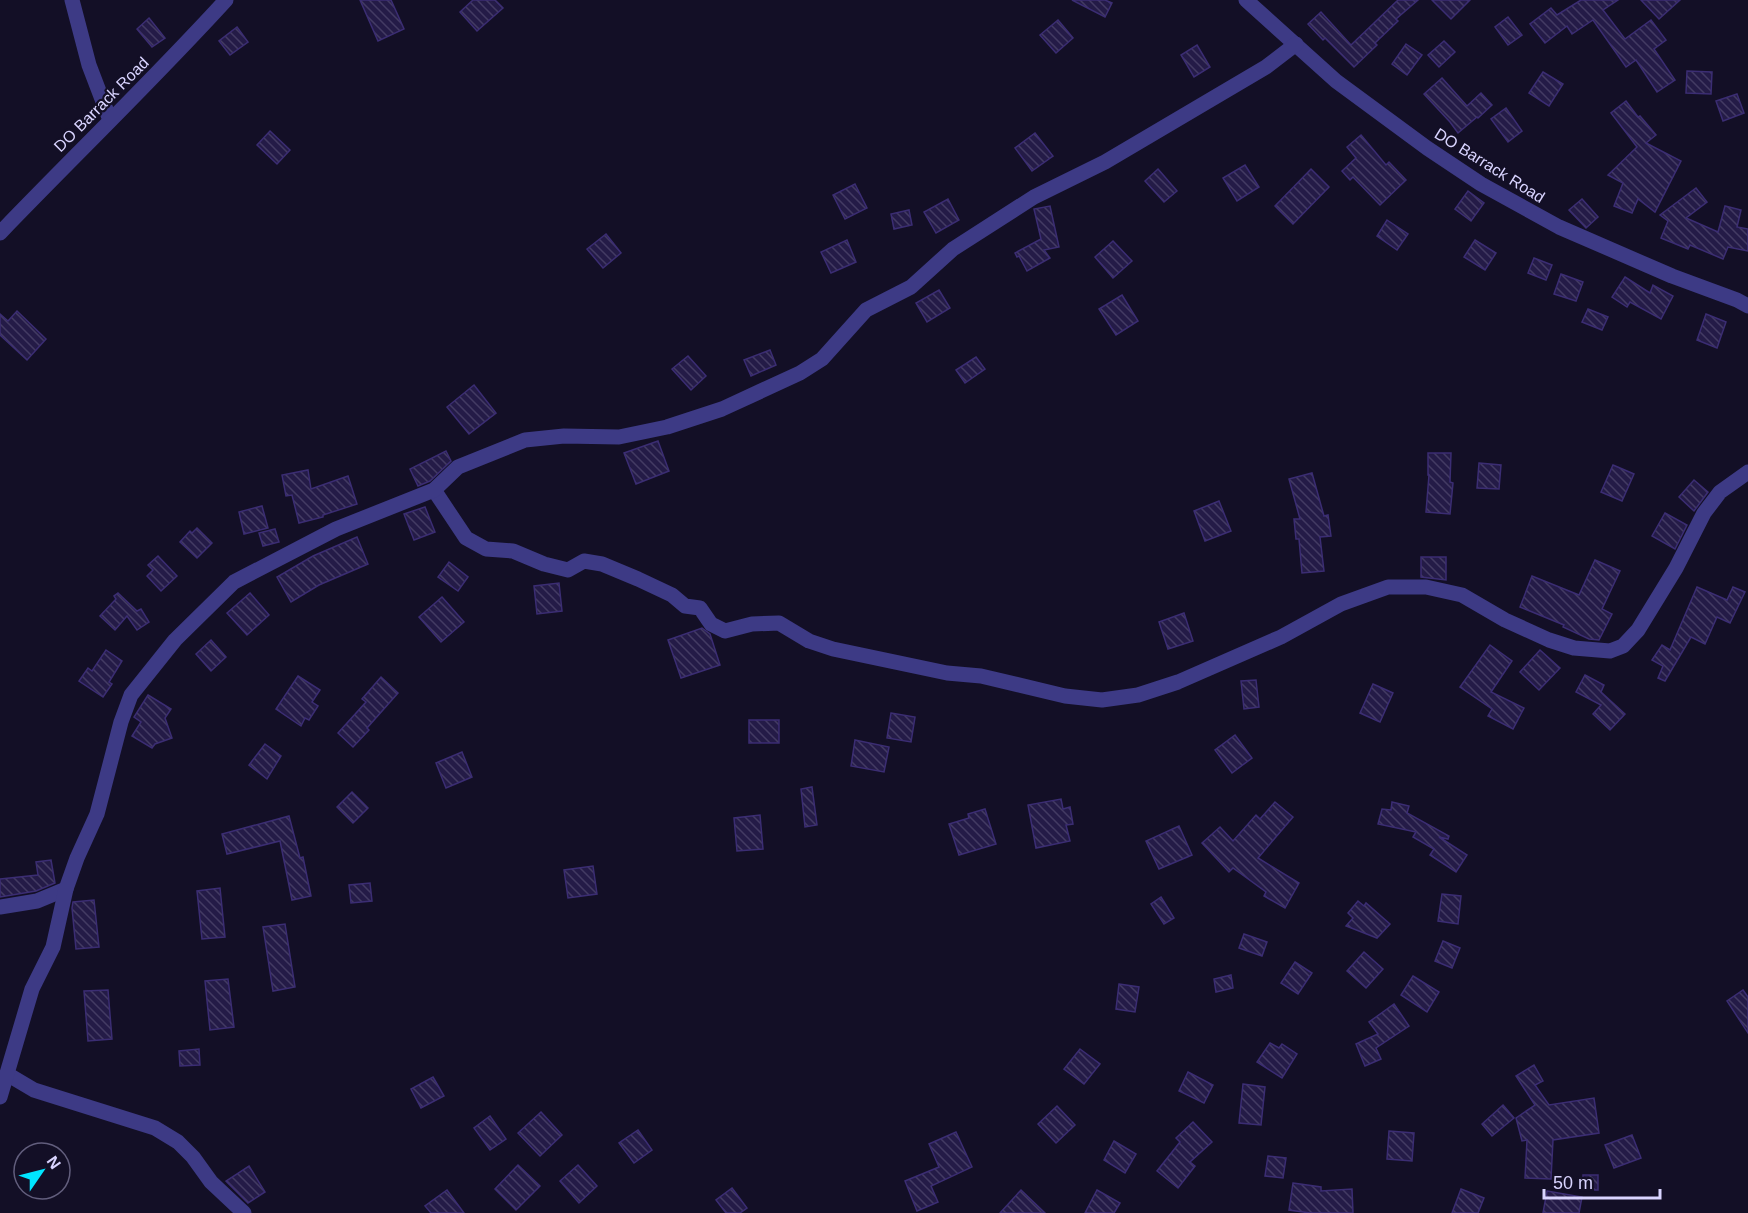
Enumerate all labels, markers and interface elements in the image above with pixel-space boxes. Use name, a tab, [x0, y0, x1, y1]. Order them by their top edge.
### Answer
street label: DO Barrack Road	[51, 54, 152, 155]
street label: DO Barrack Road	[1432, 125, 1548, 206]
north arrow	[12, 1141, 72, 1201]
text: N	[44, 1153, 64, 1172]
scale bar	[1544, 1162, 1660, 1200]
text: 50 m	[1553, 1173, 1593, 1193]

